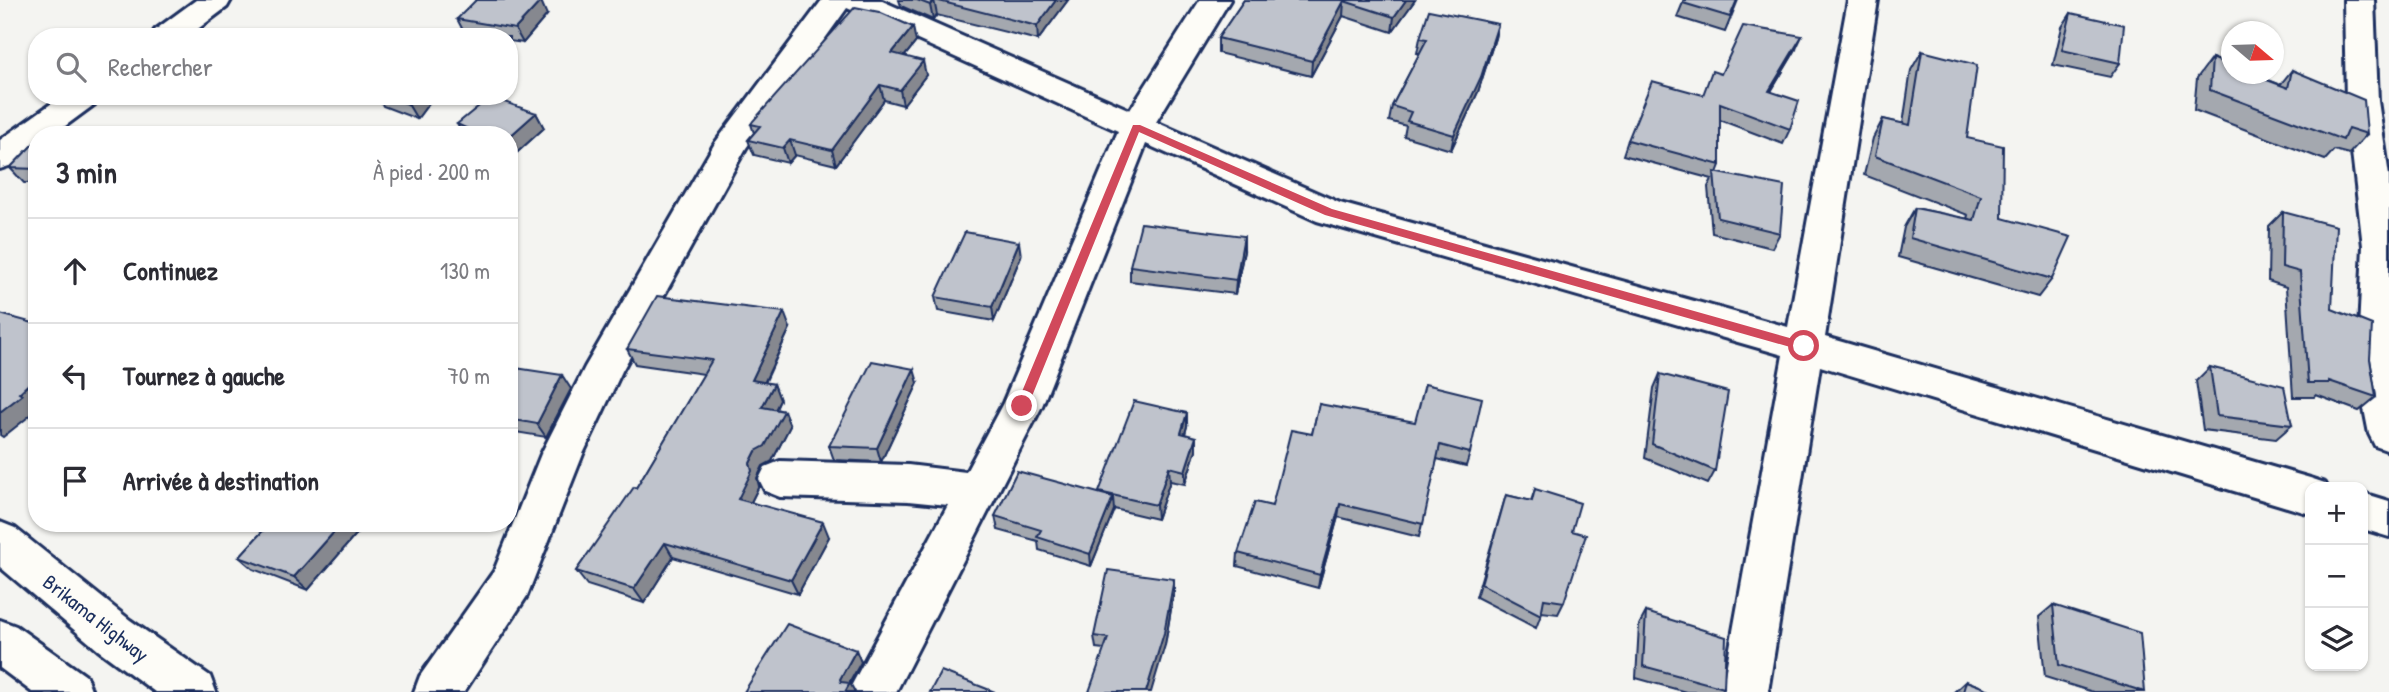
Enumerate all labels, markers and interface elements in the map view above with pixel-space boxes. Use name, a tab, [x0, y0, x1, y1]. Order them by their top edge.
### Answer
north arrow	[2221, 21, 2284, 84]
search box	[28, 28, 518, 105]
icon: search	[52, 48, 90, 86]
text: Rechercher	[108, 49, 213, 84]
text: 3 min	[56, 152, 117, 192]
text: À pied · 200 m	[373, 156, 490, 187]
icon: ahead	[56, 252, 94, 290]
text: Continuez	[123, 253, 218, 288]
text: 130 m	[440, 255, 490, 286]
route start	[1788, 330, 1819, 361]
icon: left	[56, 357, 94, 395]
text: Tournez à gauche	[123, 358, 285, 393]
text: 70 m	[447, 360, 490, 391]
route end	[1006, 390, 1037, 421]
icon: arrive	[56, 462, 94, 500]
text: Arrivée à destination	[123, 463, 319, 498]
map controls	[2305, 482, 2368, 671]
button: +	[2305, 482, 2368, 545]
button: −	[2305, 545, 2368, 608]
street label: Brikama Highway	[37, 567, 155, 669]
button: layers	[2305, 608, 2368, 671]

